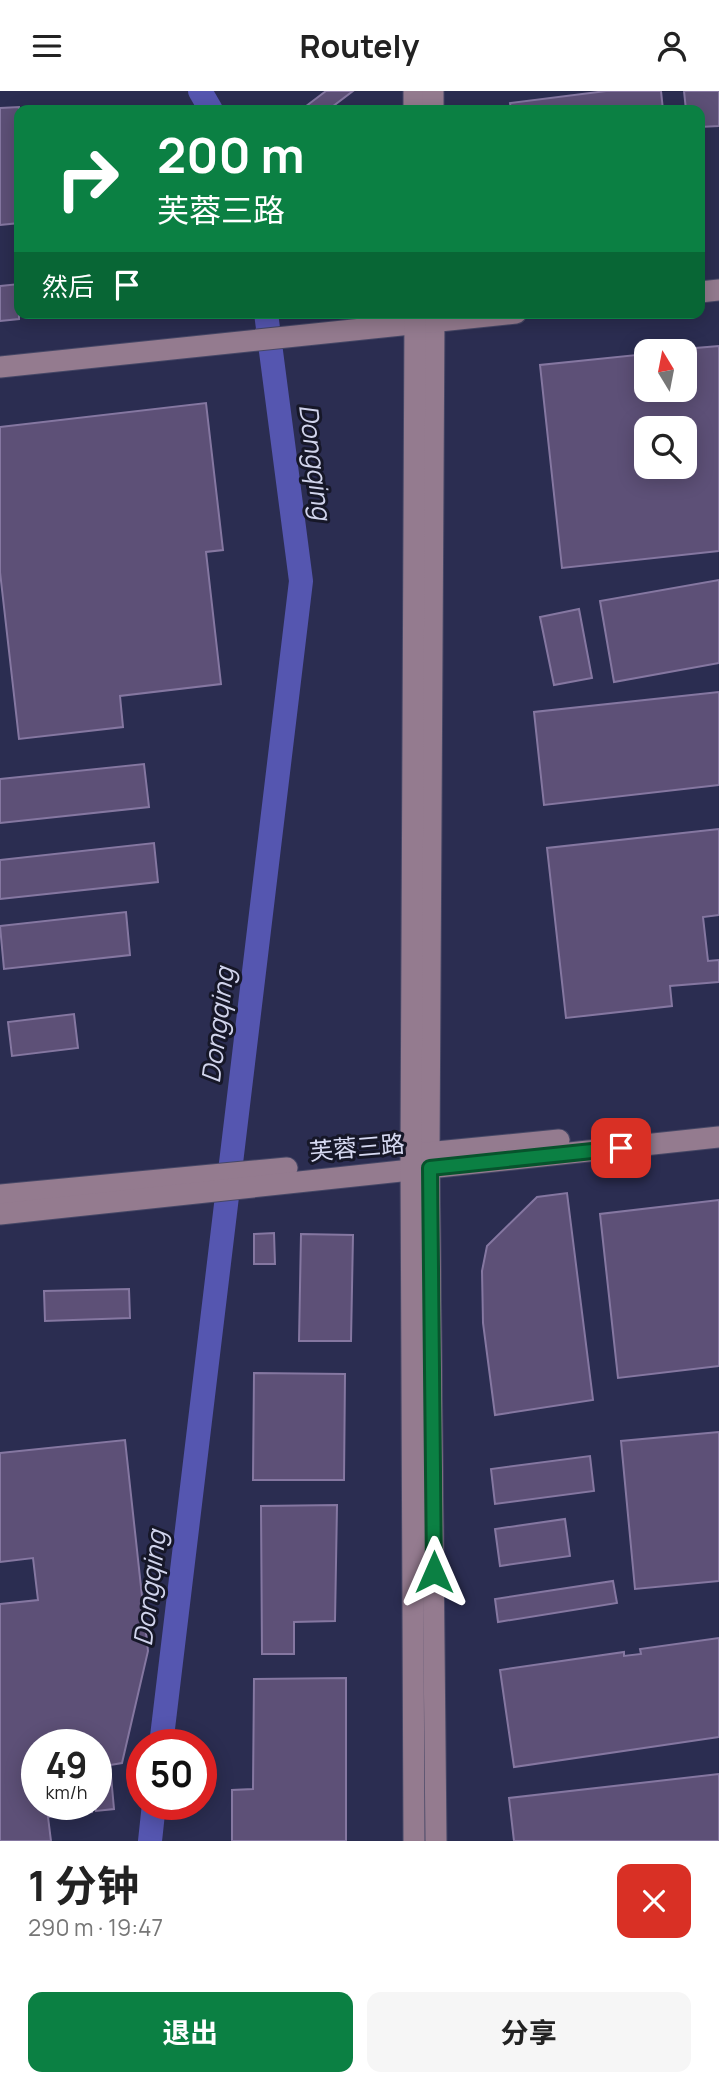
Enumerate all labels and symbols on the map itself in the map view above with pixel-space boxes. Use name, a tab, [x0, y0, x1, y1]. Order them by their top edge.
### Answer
north arrow	[634, 339, 696, 403]
water label: Dongqing	[291, 402, 341, 524]
water label: Dongqing	[192, 963, 242, 1085]
pin	[591, 1118, 651, 1178]
street label: 芙蓉三路	[308, 1126, 406, 1167]
water label: Dongqing	[124, 1526, 174, 1648]
position arrow	[397, 1535, 471, 1609]
speed limit sign: 50	[126, 1729, 217, 1820]

